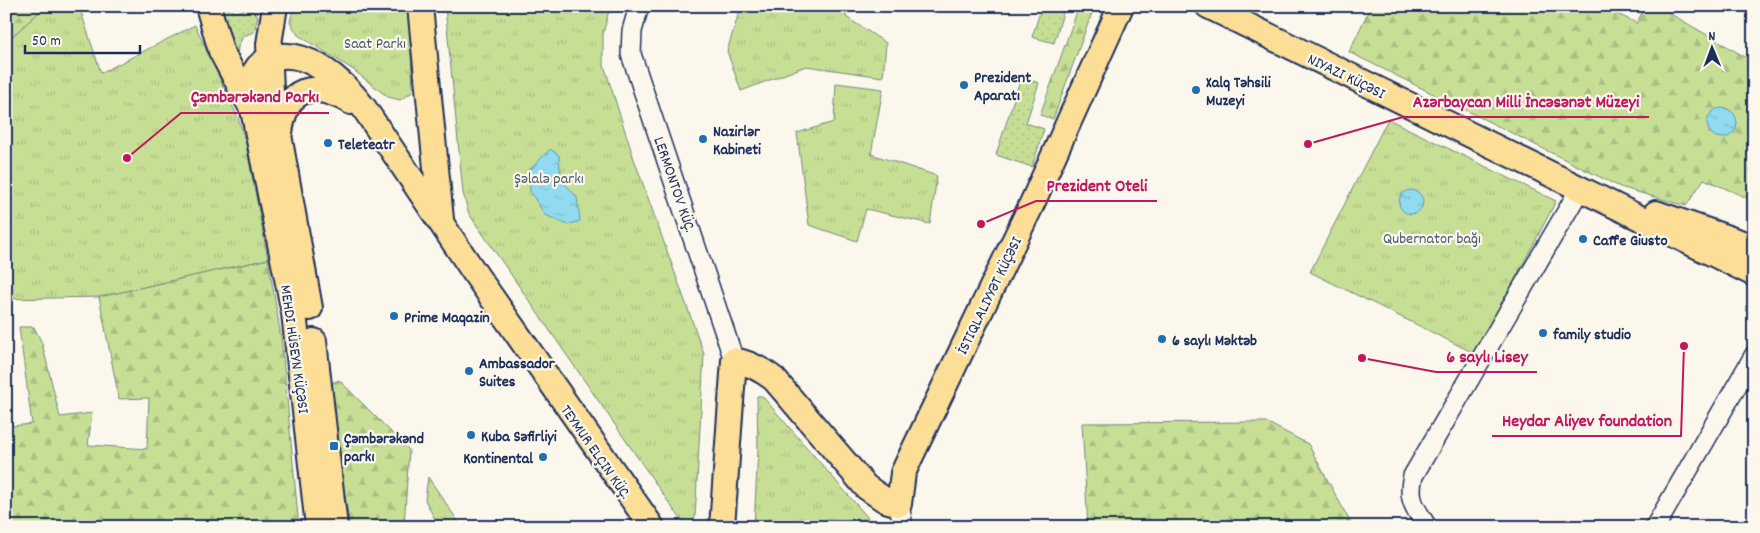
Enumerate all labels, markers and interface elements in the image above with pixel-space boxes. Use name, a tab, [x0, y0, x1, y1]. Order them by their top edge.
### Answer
scale bar	[25, 22, 140, 54]
north arrow	[1688, 22, 1738, 72]
text: N	[1708, 27, 1716, 47]
text: 50 m	[32, 31, 61, 53]
park label: Saat Parkı	[344, 33, 406, 56]
street label: NIYAZI KÜÇƏSI	[1303, 48, 1389, 106]
place label: Prezident Aparatı	[974, 67, 1031, 108]
place label: Xalq Təhsili Muzeyi	[1206, 72, 1271, 113]
marker: Prezident Aparatı	[958, 79, 970, 91]
callout: Çəmbərəkənd Parkı	[181, 80, 329, 113]
marker: Xalq Təhsili Muzeyi	[1190, 84, 1202, 96]
callout: Azərbaycan Milli İncəsənət Müzeyi	[1403, 84, 1649, 117]
text: Çəmbərəkənd Parkı	[191, 86, 319, 111]
text: Azərbaycan Milli İncəsənət Müzeyi	[1413, 91, 1640, 116]
place label: Nazirlər Kabineti	[713, 121, 761, 162]
marker: Nazirlər Kabineti	[697, 133, 709, 145]
place label: Teleteatr	[338, 134, 396, 157]
street label: LERMONTOV KÜÇ.	[647, 134, 701, 236]
marker: Teleteatr	[322, 137, 334, 149]
park label: Şəlalə parkı	[514, 168, 584, 191]
callout: Prezident Oteli	[1036, 168, 1157, 201]
text: Prezident Oteli	[1047, 175, 1148, 200]
park label: Qubernator bağı	[1383, 228, 1481, 251]
place label: Caffe Giusto	[1593, 230, 1668, 253]
street label: İSTIQLALIYYƏT KÜÇƏSI	[952, 233, 1029, 359]
marker: Caffe Giusto	[1577, 233, 1589, 245]
street label: MEHDI HÜSEYN KÜÇƏSI	[273, 283, 314, 415]
place label: Prime Maqazin	[404, 307, 490, 330]
marker: Prime Maqazin	[388, 310, 400, 322]
place label: family studio	[1552, 324, 1631, 347]
marker: family studio	[1537, 327, 1549, 339]
place label: 6 saylı Məktəb	[1172, 330, 1257, 353]
marker: 6 saylı Məktəb	[1156, 333, 1168, 345]
callout: 6 saylı Lisey	[1436, 339, 1537, 372]
text: 6 saylı Lisey	[1446, 346, 1528, 371]
place label: Ambassador Suites	[479, 353, 556, 394]
marker: Ambassador Suites	[463, 365, 475, 377]
street label: TEYMUR ELÇIN KÜÇ.	[554, 401, 636, 504]
callout: Heydar Aliyev foundation	[1492, 403, 1681, 436]
text: Heydar Aliyev foundation	[1502, 410, 1672, 435]
place label: Kuba Səfirliyi	[481, 426, 557, 449]
place label: Çəmbərəkənd parkı	[344, 428, 424, 469]
marker: Kuba Səfirliyi	[465, 429, 477, 441]
marker: Çəmbərəkənd parkı	[328, 440, 340, 452]
place label: Kontinental	[463, 448, 533, 471]
marker: Kontinental	[537, 451, 549, 463]

